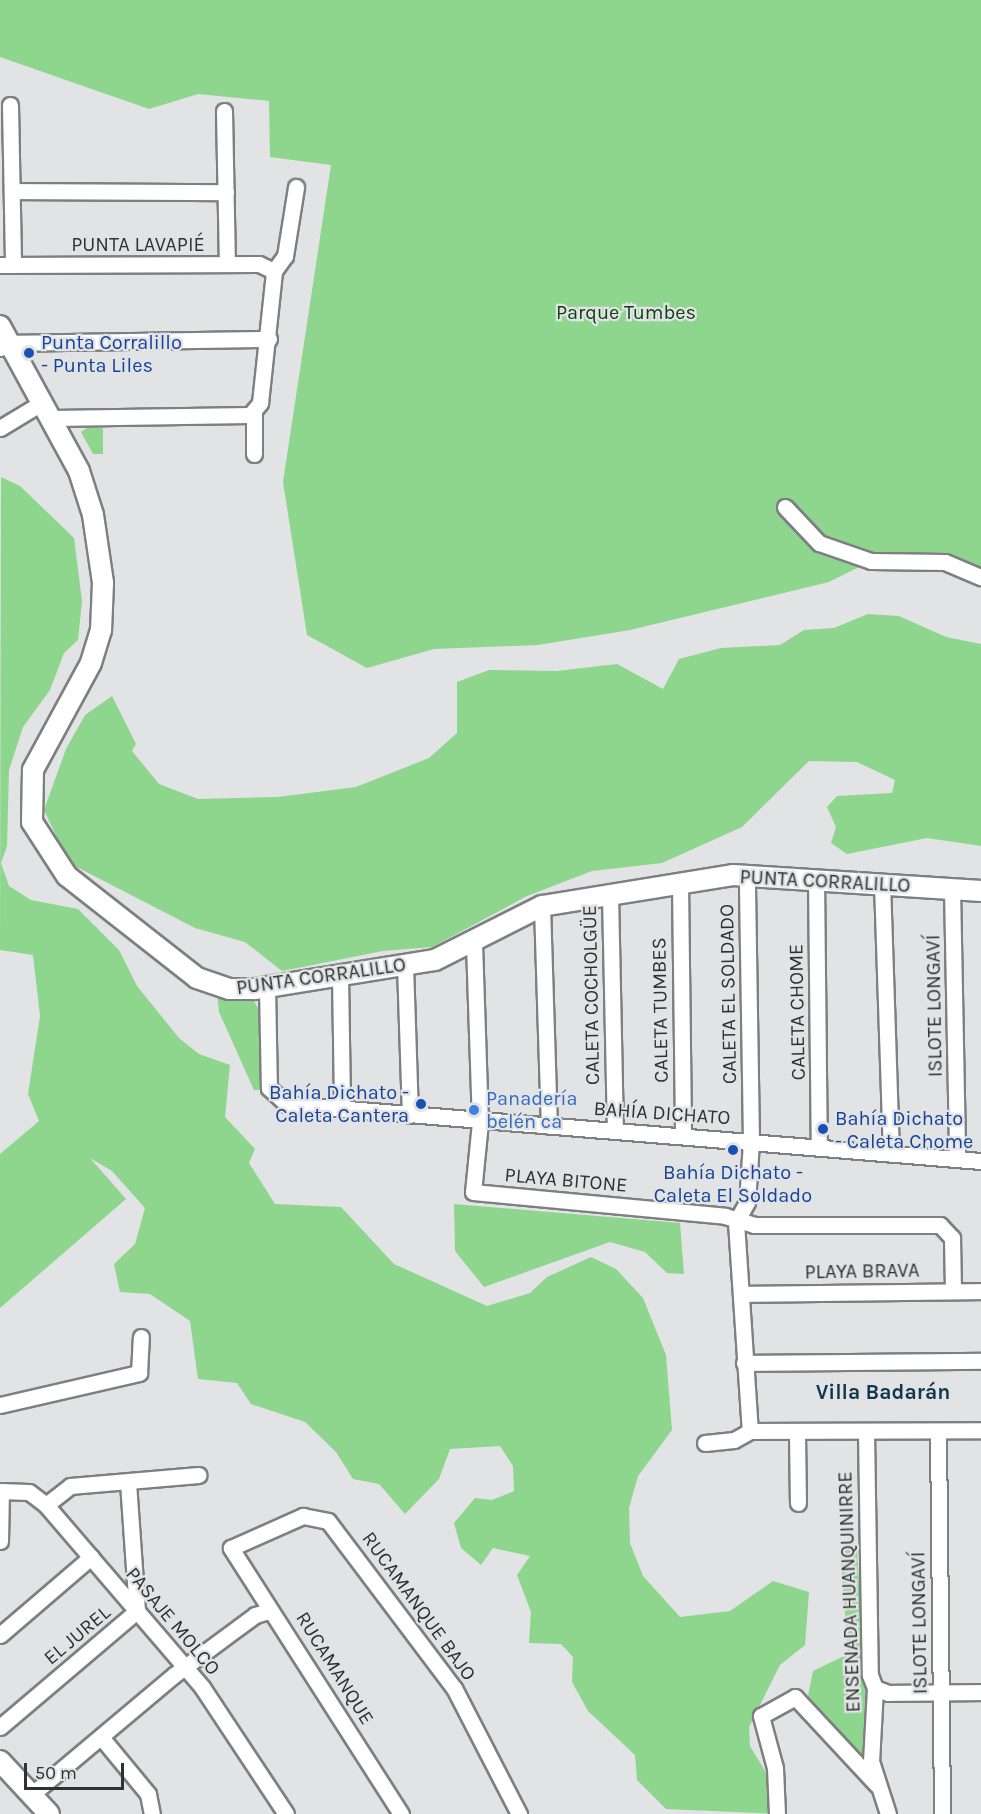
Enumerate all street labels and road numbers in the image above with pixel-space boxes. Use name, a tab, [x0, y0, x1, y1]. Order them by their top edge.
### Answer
street label: PUNTA LAVAPIÉ	[71, 232, 205, 256]
street label: PUNTA CORRALILLO	[739, 865, 911, 897]
street label: CALETA EL SOLDADO	[714, 904, 742, 1084]
street label: CALETA COCHOLGÜE	[577, 905, 605, 1085]
street label: ISLOTE LONGAVÍ	[921, 935, 947, 1077]
street label: CALETA TUMBES	[647, 937, 673, 1083]
street label: CALETA CHOME	[784, 944, 810, 1080]
street label: PUNTA CORRALILLO	[235, 952, 407, 1000]
street label: BAHÍA DICHATO	[593, 1096, 731, 1130]
street label: PLAYA BITONE	[504, 1163, 628, 1197]
street label: PLAYA BRAVA	[804, 1258, 920, 1284]
street label: ENSENADA HUANQUINIRRE	[833, 1471, 865, 1713]
street label: RUCAMANQUE BAJO	[357, 1527, 481, 1685]
street label: ISLOTE LONGAVÍ	[906, 1552, 932, 1694]
street label: PASAJE MOLCO	[121, 1562, 225, 1680]
street label: EL JUREL	[39, 1600, 115, 1670]
street label: RUCAMANQUE	[291, 1607, 379, 1729]

